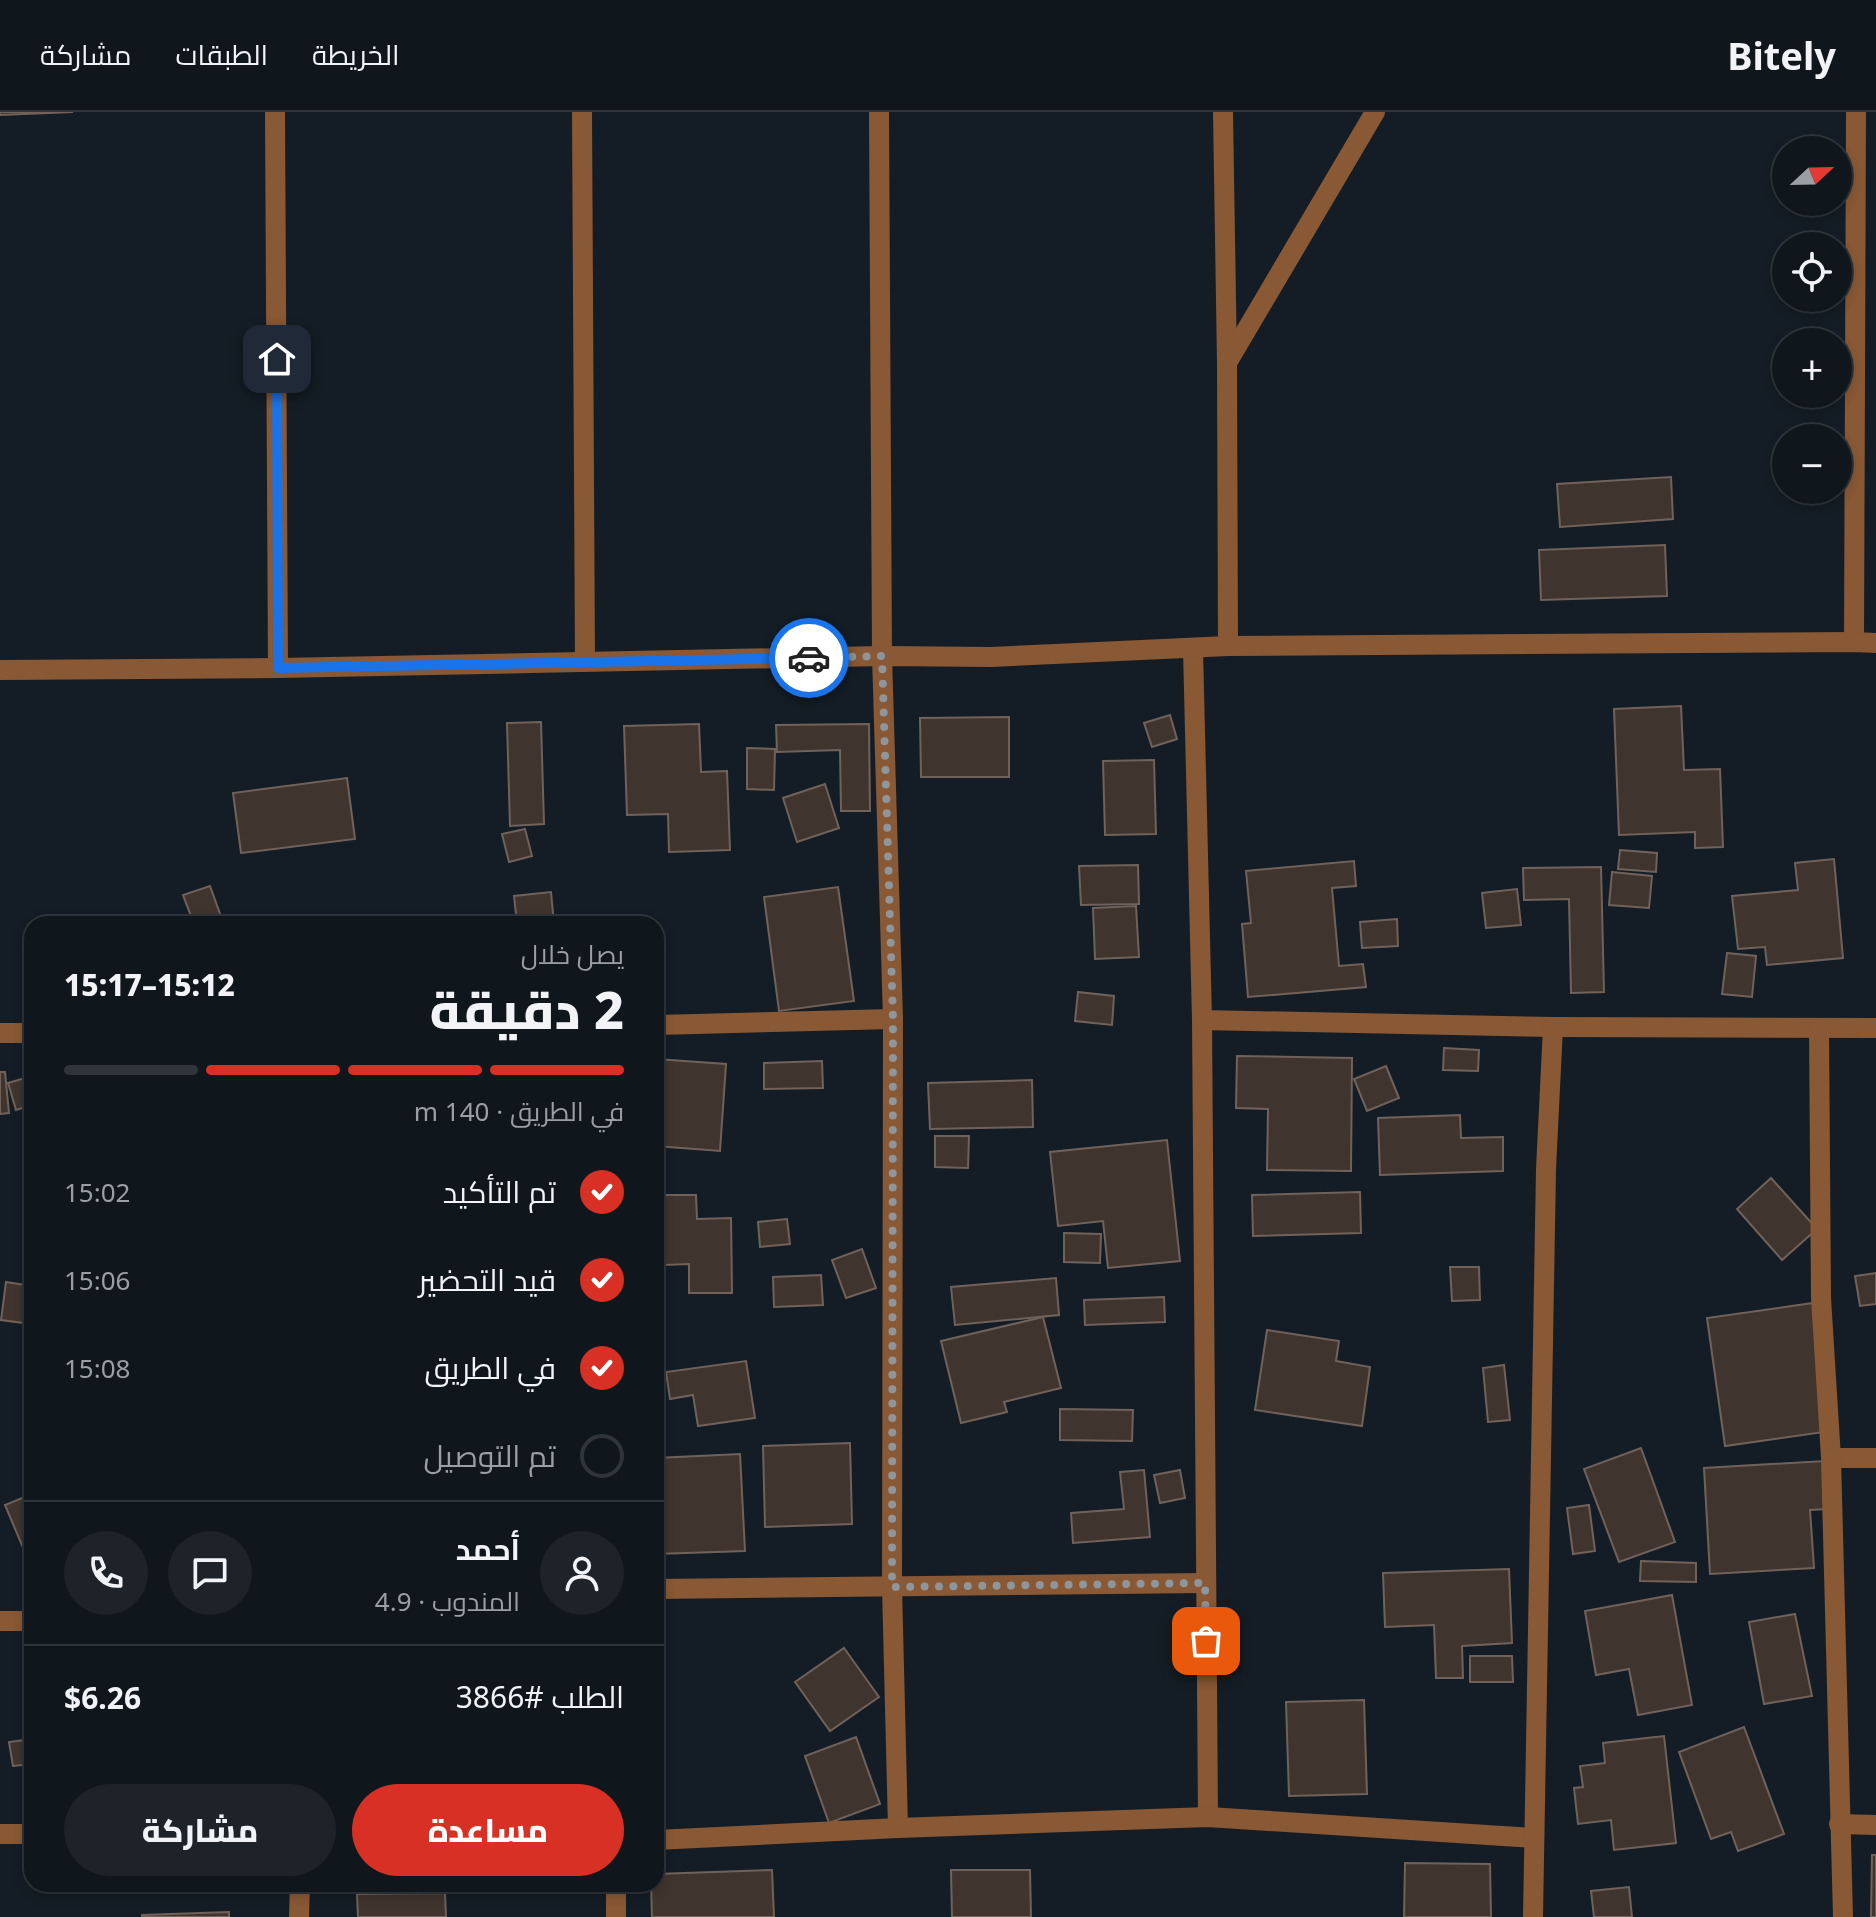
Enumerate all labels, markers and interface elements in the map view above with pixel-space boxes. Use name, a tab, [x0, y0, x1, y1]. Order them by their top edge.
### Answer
text: Bitely	[1727, 29, 1836, 81]
text: مشاركة	[40, 35, 131, 73]
text: الطبقات	[175, 35, 268, 73]
text: الخريطة	[312, 35, 399, 73]
north arrow	[1772, 136, 1852, 216]
map controls	[1772, 136, 1852, 504]
button: locate	[1772, 232, 1852, 312]
pin	[243, 325, 311, 393]
button: +	[1772, 328, 1852, 408]
icon: home	[255, 337, 299, 381]
button: −	[1772, 424, 1852, 504]
courier	[769, 618, 849, 698]
icon: car	[787, 636, 831, 680]
text: يصل خلال	[521, 936, 624, 972]
text: 15:12–15:17	[64, 964, 235, 1005]
text: 2 دقيقة	[429, 973, 624, 1044]
text: في الطريق · 140 m	[414, 1093, 624, 1129]
icon: check	[580, 1170, 624, 1214]
text: تم التأكيد	[443, 1171, 556, 1212]
text: 15:02	[64, 1174, 130, 1210]
icon: check	[580, 1258, 624, 1302]
text: قيد التحضير	[418, 1259, 556, 1300]
text: 15:06	[64, 1262, 130, 1298]
icon: check	[580, 1346, 624, 1390]
text: في الطريق	[424, 1347, 556, 1388]
text: 15:08	[64, 1350, 130, 1386]
text: تم التوصيل	[424, 1435, 556, 1476]
text: أحمد	[456, 1528, 520, 1569]
button: phone	[64, 1531, 148, 1615]
button: chat	[168, 1531, 252, 1615]
button: person	[540, 1531, 624, 1615]
text: المندوب · 4.9	[375, 1583, 520, 1619]
pin	[1172, 1607, 1240, 1675]
icon: bag	[1184, 1619, 1228, 1663]
text: الطلب #3866	[456, 1676, 624, 1717]
text: $6.26	[64, 1677, 141, 1718]
button: مشاركة	[64, 1784, 336, 1876]
button: مساعدة	[352, 1784, 624, 1876]

